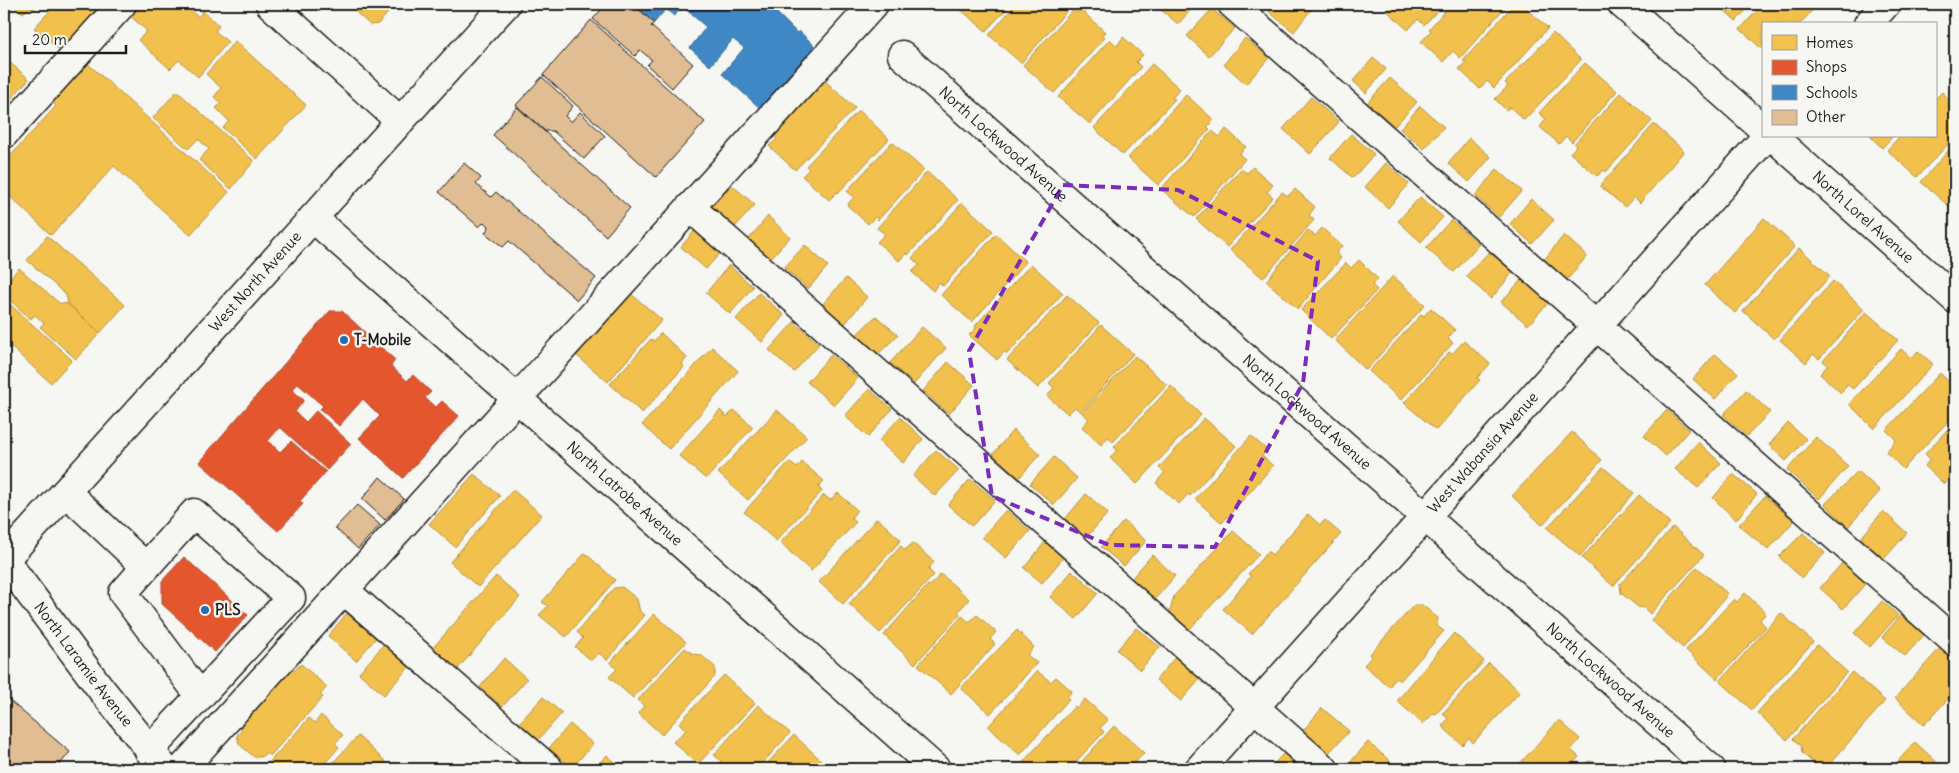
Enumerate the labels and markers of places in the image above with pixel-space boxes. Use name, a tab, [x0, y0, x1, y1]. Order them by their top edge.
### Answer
place label: T-Mobile	[354, 330, 411, 349]
marker: T-Mobile	[338, 334, 350, 346]
place label: PLS	[215, 600, 241, 619]
marker: PLS	[199, 604, 211, 616]

